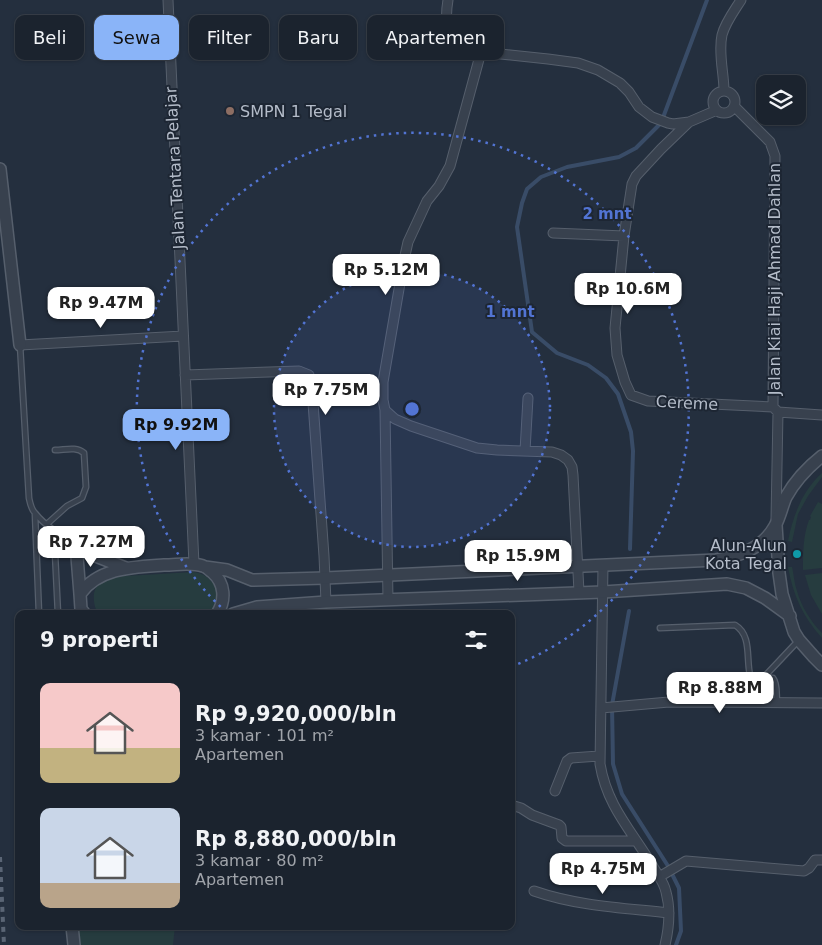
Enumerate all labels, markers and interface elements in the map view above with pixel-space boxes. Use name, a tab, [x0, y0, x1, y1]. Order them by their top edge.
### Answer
chip: Beli	[15, 15, 84, 60]
chip: Sewa	[94, 15, 179, 60]
chip: Filter	[189, 15, 269, 60]
chip: Baru	[279, 15, 357, 60]
chip: Apartemen	[367, 15, 504, 60]
map controls	[756, 75, 806, 125]
button: layers	[756, 75, 806, 125]
street label: Jalan Tentara Pelajar	[161, 86, 189, 251]
place label: SMPN 1 Tegal	[240, 102, 347, 121]
marker: SMPN 1 Tegal	[224, 105, 236, 117]
street label: Jalan Kiai Haji Ahmad Dahlan	[765, 163, 784, 396]
text: 2 mnt	[582, 205, 632, 223]
pin: Rp 5.12M	[334, 254, 438, 296]
text: Rp 5.12M	[344, 260, 428, 279]
pin: Rp 10.6M	[576, 272, 680, 315]
text: Rp 10.6M	[586, 279, 670, 298]
pin: Rp 9.47M	[49, 286, 153, 329]
text: Rp 9.47M	[59, 293, 143, 312]
text: 1 mnt	[485, 303, 535, 321]
pin: Rp 7.75M	[274, 374, 378, 416]
text: Rp 7.75M	[284, 380, 368, 399]
street label: Cereme	[655, 392, 719, 414]
centre of rings	[403, 400, 421, 418]
pin: Rp 9.92M	[124, 408, 228, 451]
text: Rp 9.92M	[134, 415, 218, 434]
pin: Rp 7.27M	[39, 526, 143, 568]
text: Rp 7.27M	[49, 532, 133, 551]
place label: Alun-Alun Kota Tegal	[705, 536, 787, 573]
pin: Rp 15.9M	[466, 540, 570, 582]
text: Rp 15.9M	[476, 546, 560, 565]
marker: Alun-Alun Kota Tegal	[791, 548, 803, 560]
icon: filters	[462, 626, 490, 654]
text: 9 properti	[40, 628, 159, 652]
pin: Rp 8.88M	[668, 672, 772, 714]
text: Rp 8.88M	[678, 678, 762, 697]
text: Rp 9,920,000/bln	[195, 702, 397, 726]
icon: home	[80, 703, 140, 763]
text: 3 kamar · 101 m²	[195, 726, 334, 745]
text: Apartemen	[195, 745, 284, 764]
text: Rp 8,880,000/bln	[195, 827, 397, 851]
icon: home	[80, 828, 140, 888]
text: 3 kamar · 80 m²	[195, 851, 324, 870]
pin: Rp 4.75M	[551, 852, 655, 895]
text: Rp 4.75M	[561, 859, 645, 878]
text: Apartemen	[195, 870, 284, 889]

